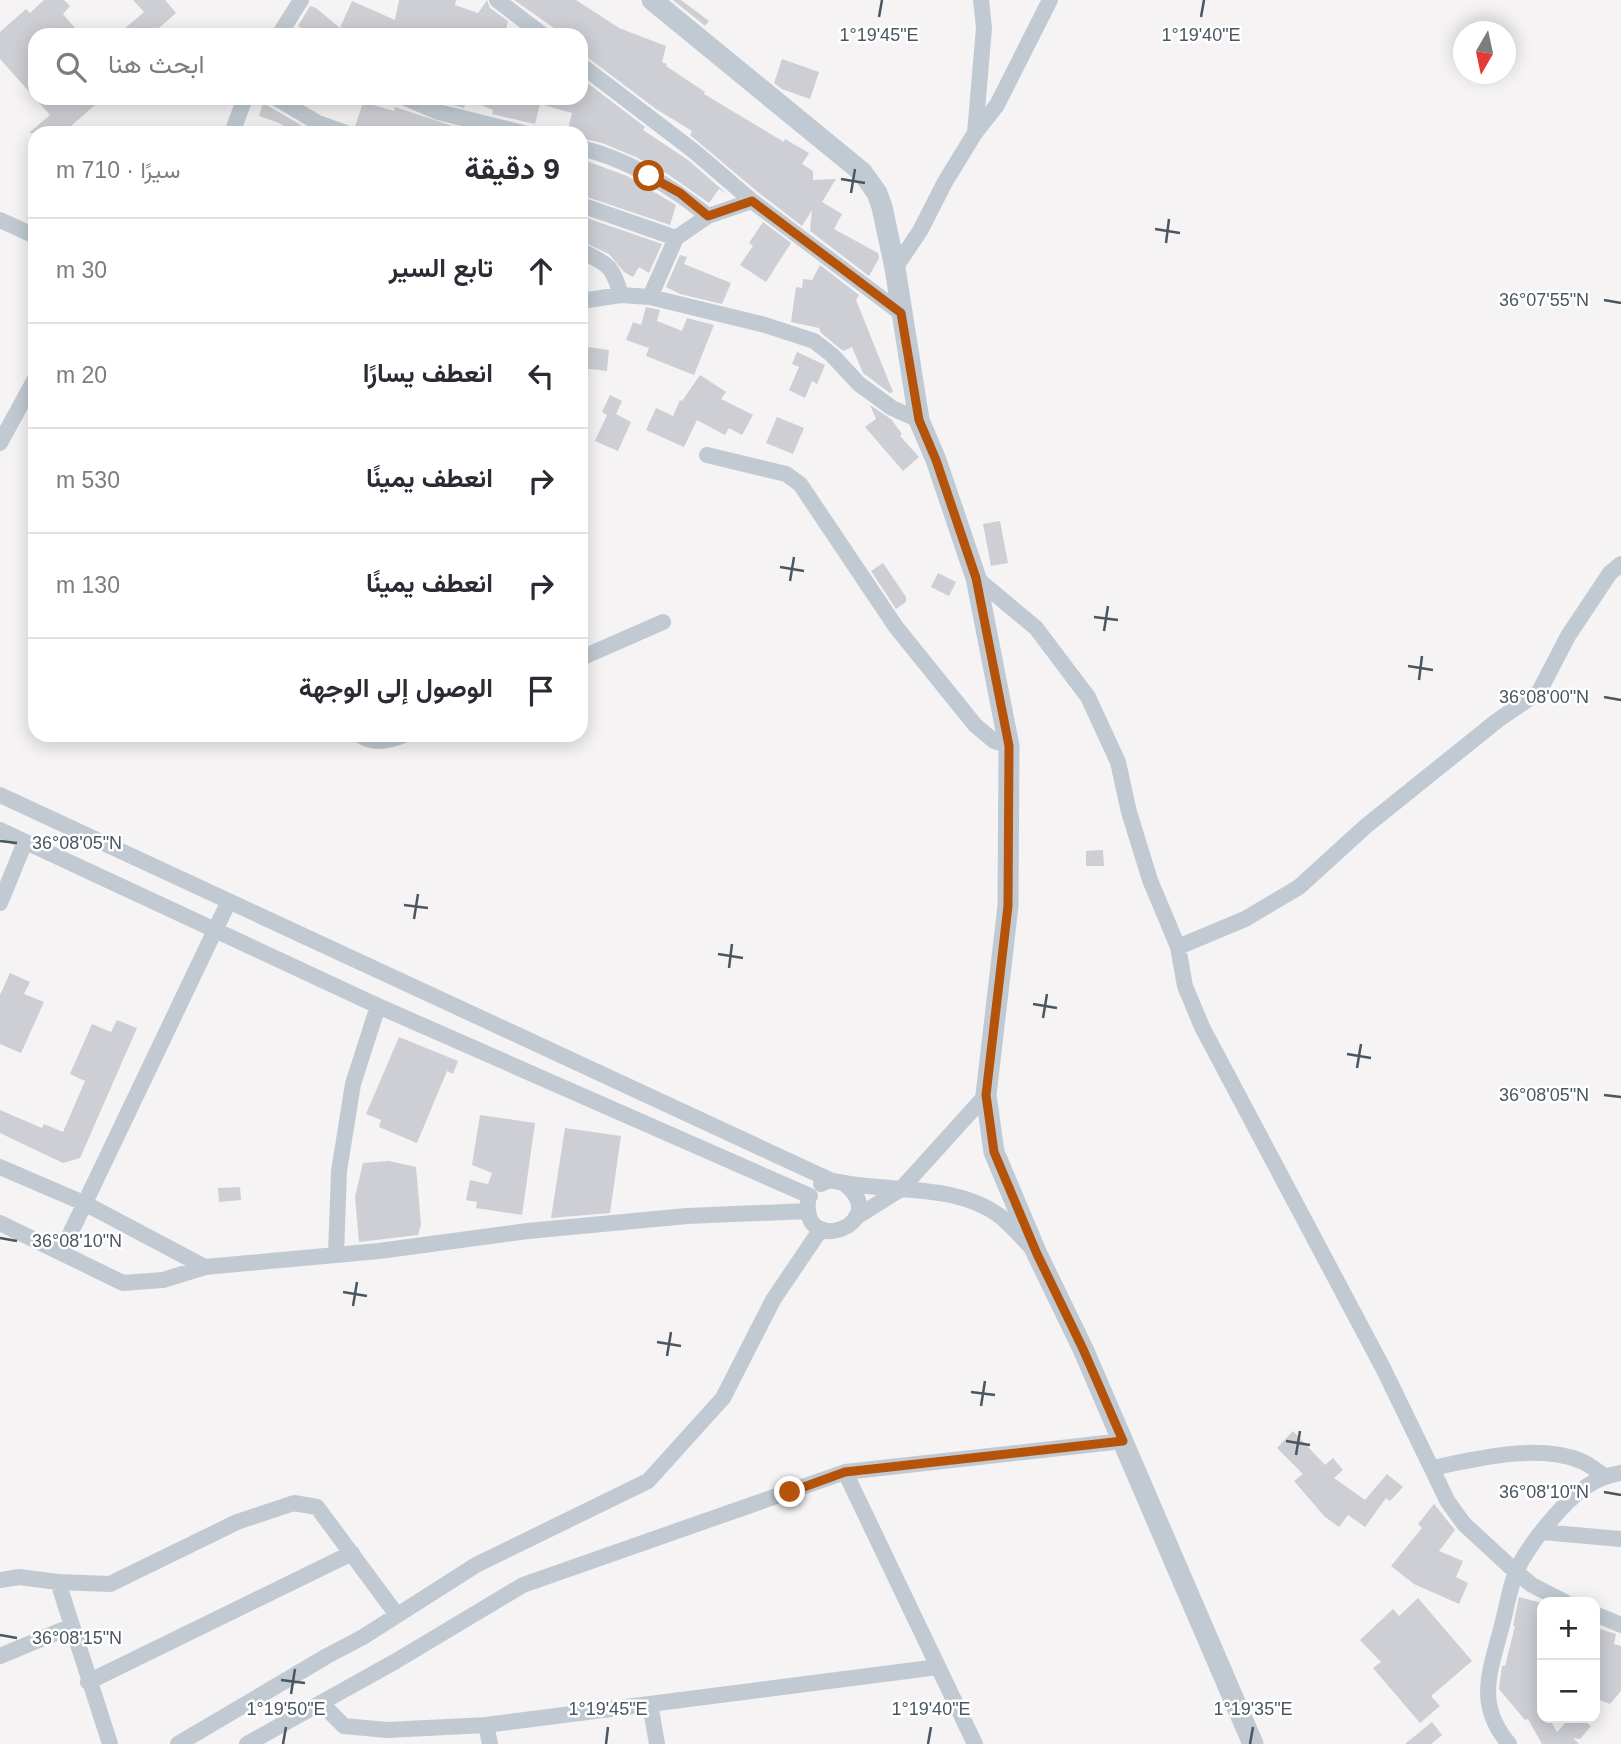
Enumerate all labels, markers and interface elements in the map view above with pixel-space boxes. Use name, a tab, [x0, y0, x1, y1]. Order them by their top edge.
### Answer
north arrow	[1453, 21, 1516, 84]
text: 1°19'45"E	[839, 25, 919, 45]
text: 1°19'40"E	[1161, 25, 1241, 45]
search box	[28, 28, 588, 105]
icon: search	[52, 48, 90, 86]
text: ابحث هنا	[108, 49, 204, 79]
text: 9 دقيقة	[464, 152, 560, 185]
text: سيرًا · 710 m	[56, 157, 180, 183]
route start	[633, 160, 664, 191]
icon: ahead	[522, 252, 560, 290]
text: تابع السير	[389, 253, 493, 283]
text: 30 m	[56, 257, 107, 283]
text: 36°07'55"N	[1499, 290, 1589, 310]
icon: left	[522, 357, 560, 395]
text: انعطف يسارًا	[363, 358, 493, 388]
text: 20 m	[56, 362, 107, 388]
icon: right	[522, 462, 560, 500]
text: انعطف يمينًا	[366, 463, 493, 493]
text: 530 m	[56, 467, 120, 493]
icon: right	[522, 567, 560, 605]
text: انعطف يمينًا	[366, 568, 493, 598]
text: 130 m	[56, 572, 120, 598]
icon: arrive	[522, 672, 560, 710]
text: الوصول إلى الوجهة	[299, 673, 493, 703]
text: 36°08'00"N	[1499, 687, 1589, 707]
text: 36°08'05"N	[32, 833, 122, 853]
text: 36°08'05"N	[1499, 1085, 1589, 1105]
text: 36°08'10"N	[32, 1231, 122, 1251]
route end	[774, 1476, 805, 1507]
text: 36°08'10"N	[1499, 1482, 1589, 1502]
map controls	[1537, 1597, 1600, 1723]
button: +	[1537, 1597, 1600, 1660]
text: 36°08'15"N	[32, 1628, 122, 1648]
button: −	[1537, 1660, 1600, 1723]
text: 1°19'50"E	[246, 1699, 326, 1719]
text: 1°19'45"E	[568, 1699, 648, 1719]
text: 1°19'40"E	[891, 1699, 971, 1719]
text: 1°19'35"E	[1213, 1699, 1293, 1719]

